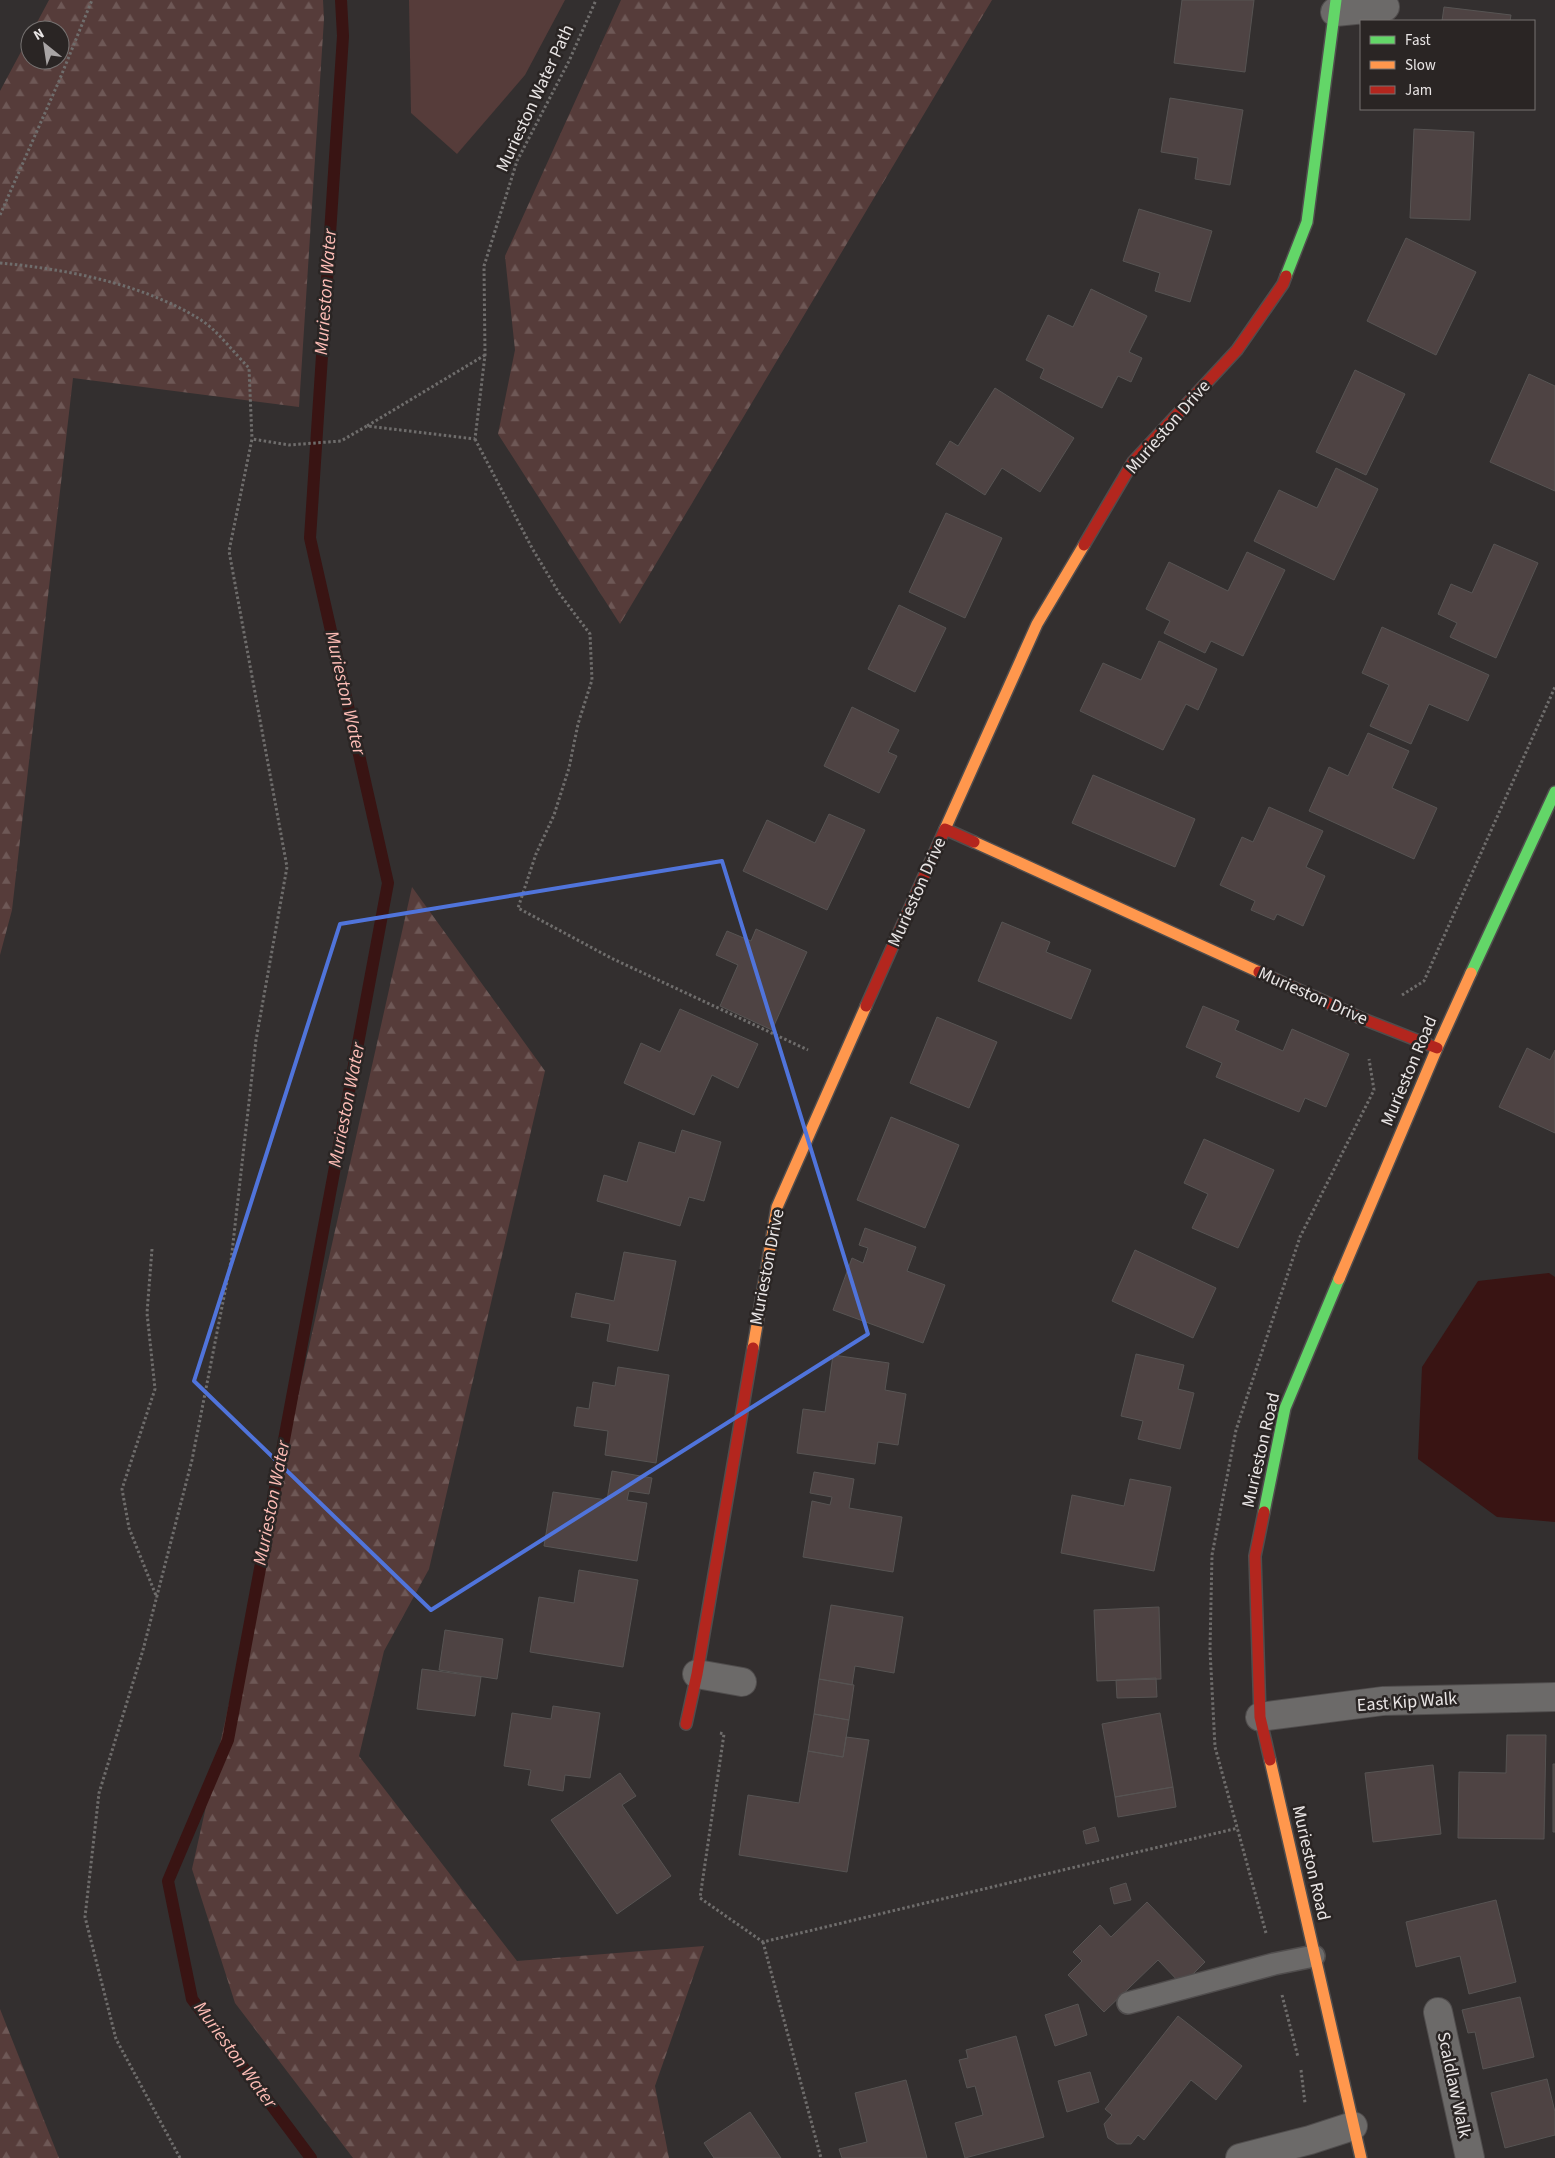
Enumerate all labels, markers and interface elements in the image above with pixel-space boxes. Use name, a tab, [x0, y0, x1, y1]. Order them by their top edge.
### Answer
north arrow	[20, 20, 70, 70]
street label: Murieston Water Path	[490, 20, 580, 176]
legend	[1360, 20, 1535, 110]
text: N	[30, 24, 48, 46]
text: Fast	[1405, 30, 1431, 51]
text: Slow	[1405, 55, 1436, 76]
text: Jam	[1405, 80, 1432, 101]
water label: Murieston Water	[308, 226, 344, 356]
street label: Murieston Drive	[1120, 374, 1216, 480]
water label: Murieston Water	[318, 628, 373, 759]
street label: Murieston Drive	[882, 833, 952, 951]
street label: Murieston Drive	[1254, 961, 1372, 1031]
street label: Murieston Road	[1375, 1012, 1443, 1130]
water label: Murieston Water	[322, 1039, 373, 1170]
street label: Murieston Drive	[743, 1207, 791, 1327]
street label: Murieston Road	[1236, 1390, 1286, 1510]
water label: Murieston Water	[247, 1437, 298, 1568]
street label: East Kip Walk	[1356, 1686, 1458, 1718]
street label: Murieston Road	[1286, 1803, 1336, 1923]
water label: Murieston Water	[187, 1996, 284, 2115]
street label: Scaldlaw Walk	[1431, 2030, 1477, 2140]

